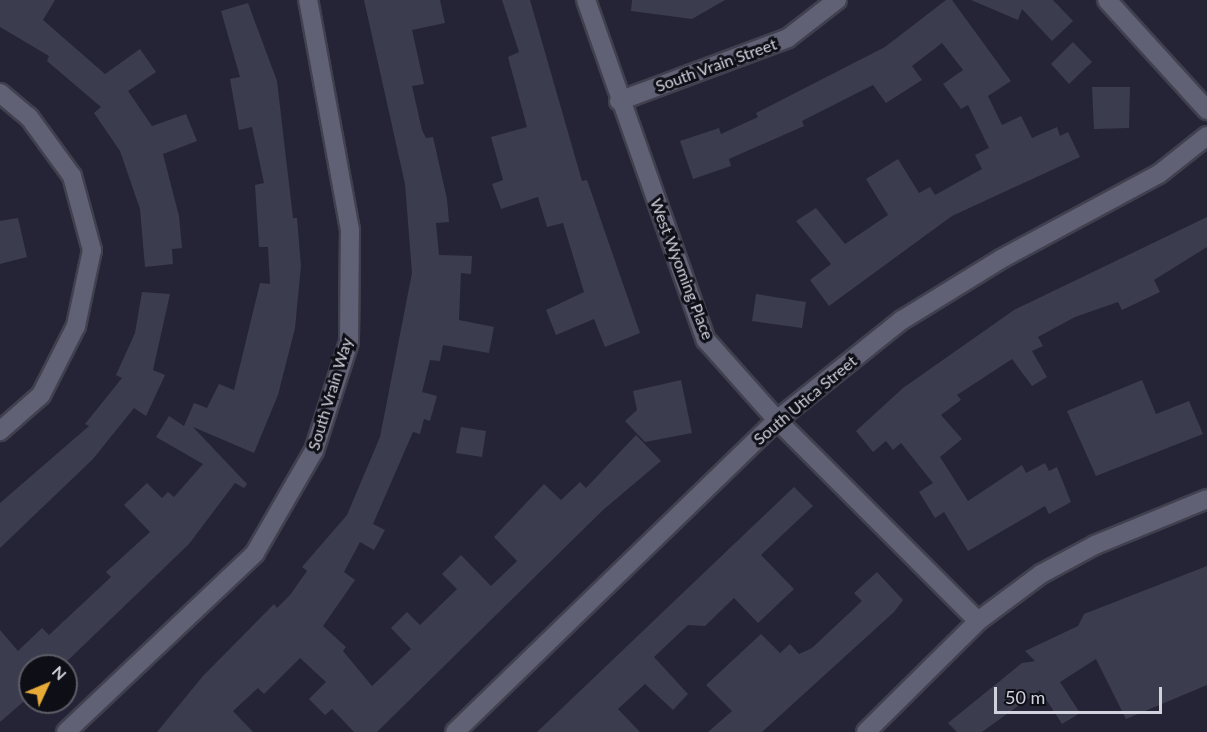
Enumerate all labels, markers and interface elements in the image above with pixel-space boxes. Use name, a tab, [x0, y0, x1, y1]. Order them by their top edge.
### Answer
street label: South Vrain Street	[653, 34, 779, 96]
street label: West Wyoming Place	[646, 196, 718, 342]
street label: South Vrain Way	[304, 335, 356, 453]
street label: South Utica Street	[750, 351, 860, 449]
north arrow	[18, 654, 78, 714]
text: N	[49, 661, 71, 684]
scale bar	[997, 675, 1165, 713]
text: 50 m	[1005, 686, 1045, 708]

